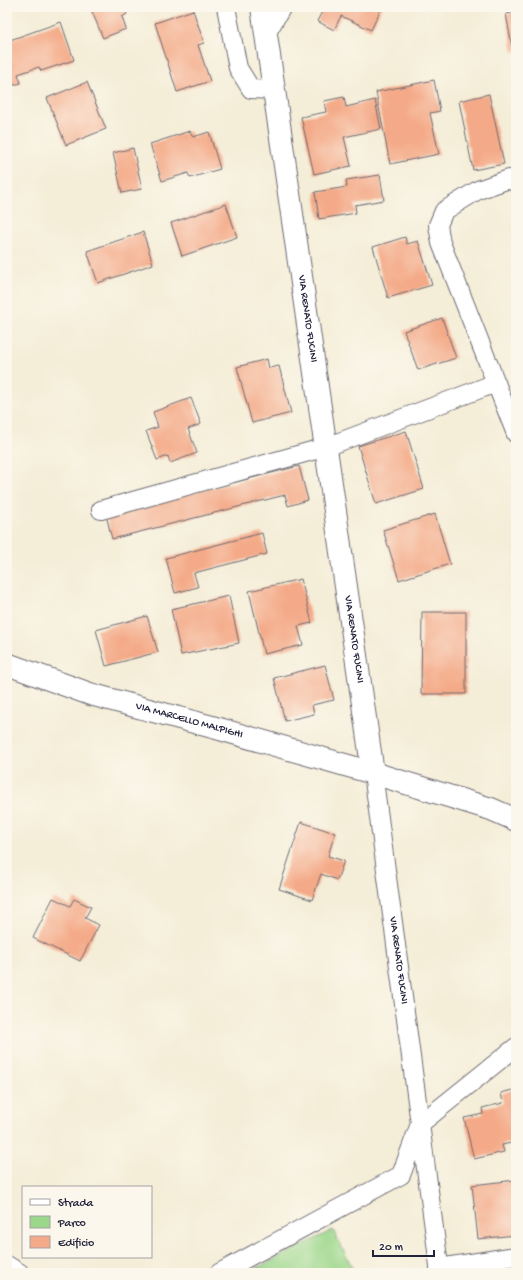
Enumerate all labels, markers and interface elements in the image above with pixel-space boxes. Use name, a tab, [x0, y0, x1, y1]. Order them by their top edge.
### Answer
street label: VIA RENATO FUCINI	[295, 273, 319, 364]
street label: VIA RENATO FUCINI	[341, 594, 366, 684]
street label: VIA MARCELLO MALPIGHI	[133, 700, 245, 741]
street label: VIA RENATO FUCINI	[386, 915, 410, 1005]
legend	[22, 1186, 152, 1258]
text: Strada	[58, 1197, 93, 1211]
text: Parco	[57, 1217, 86, 1231]
scale bar	[373, 1232, 434, 1258]
text: Edificio	[58, 1237, 94, 1251]
text: 20 m	[379, 1241, 404, 1255]

